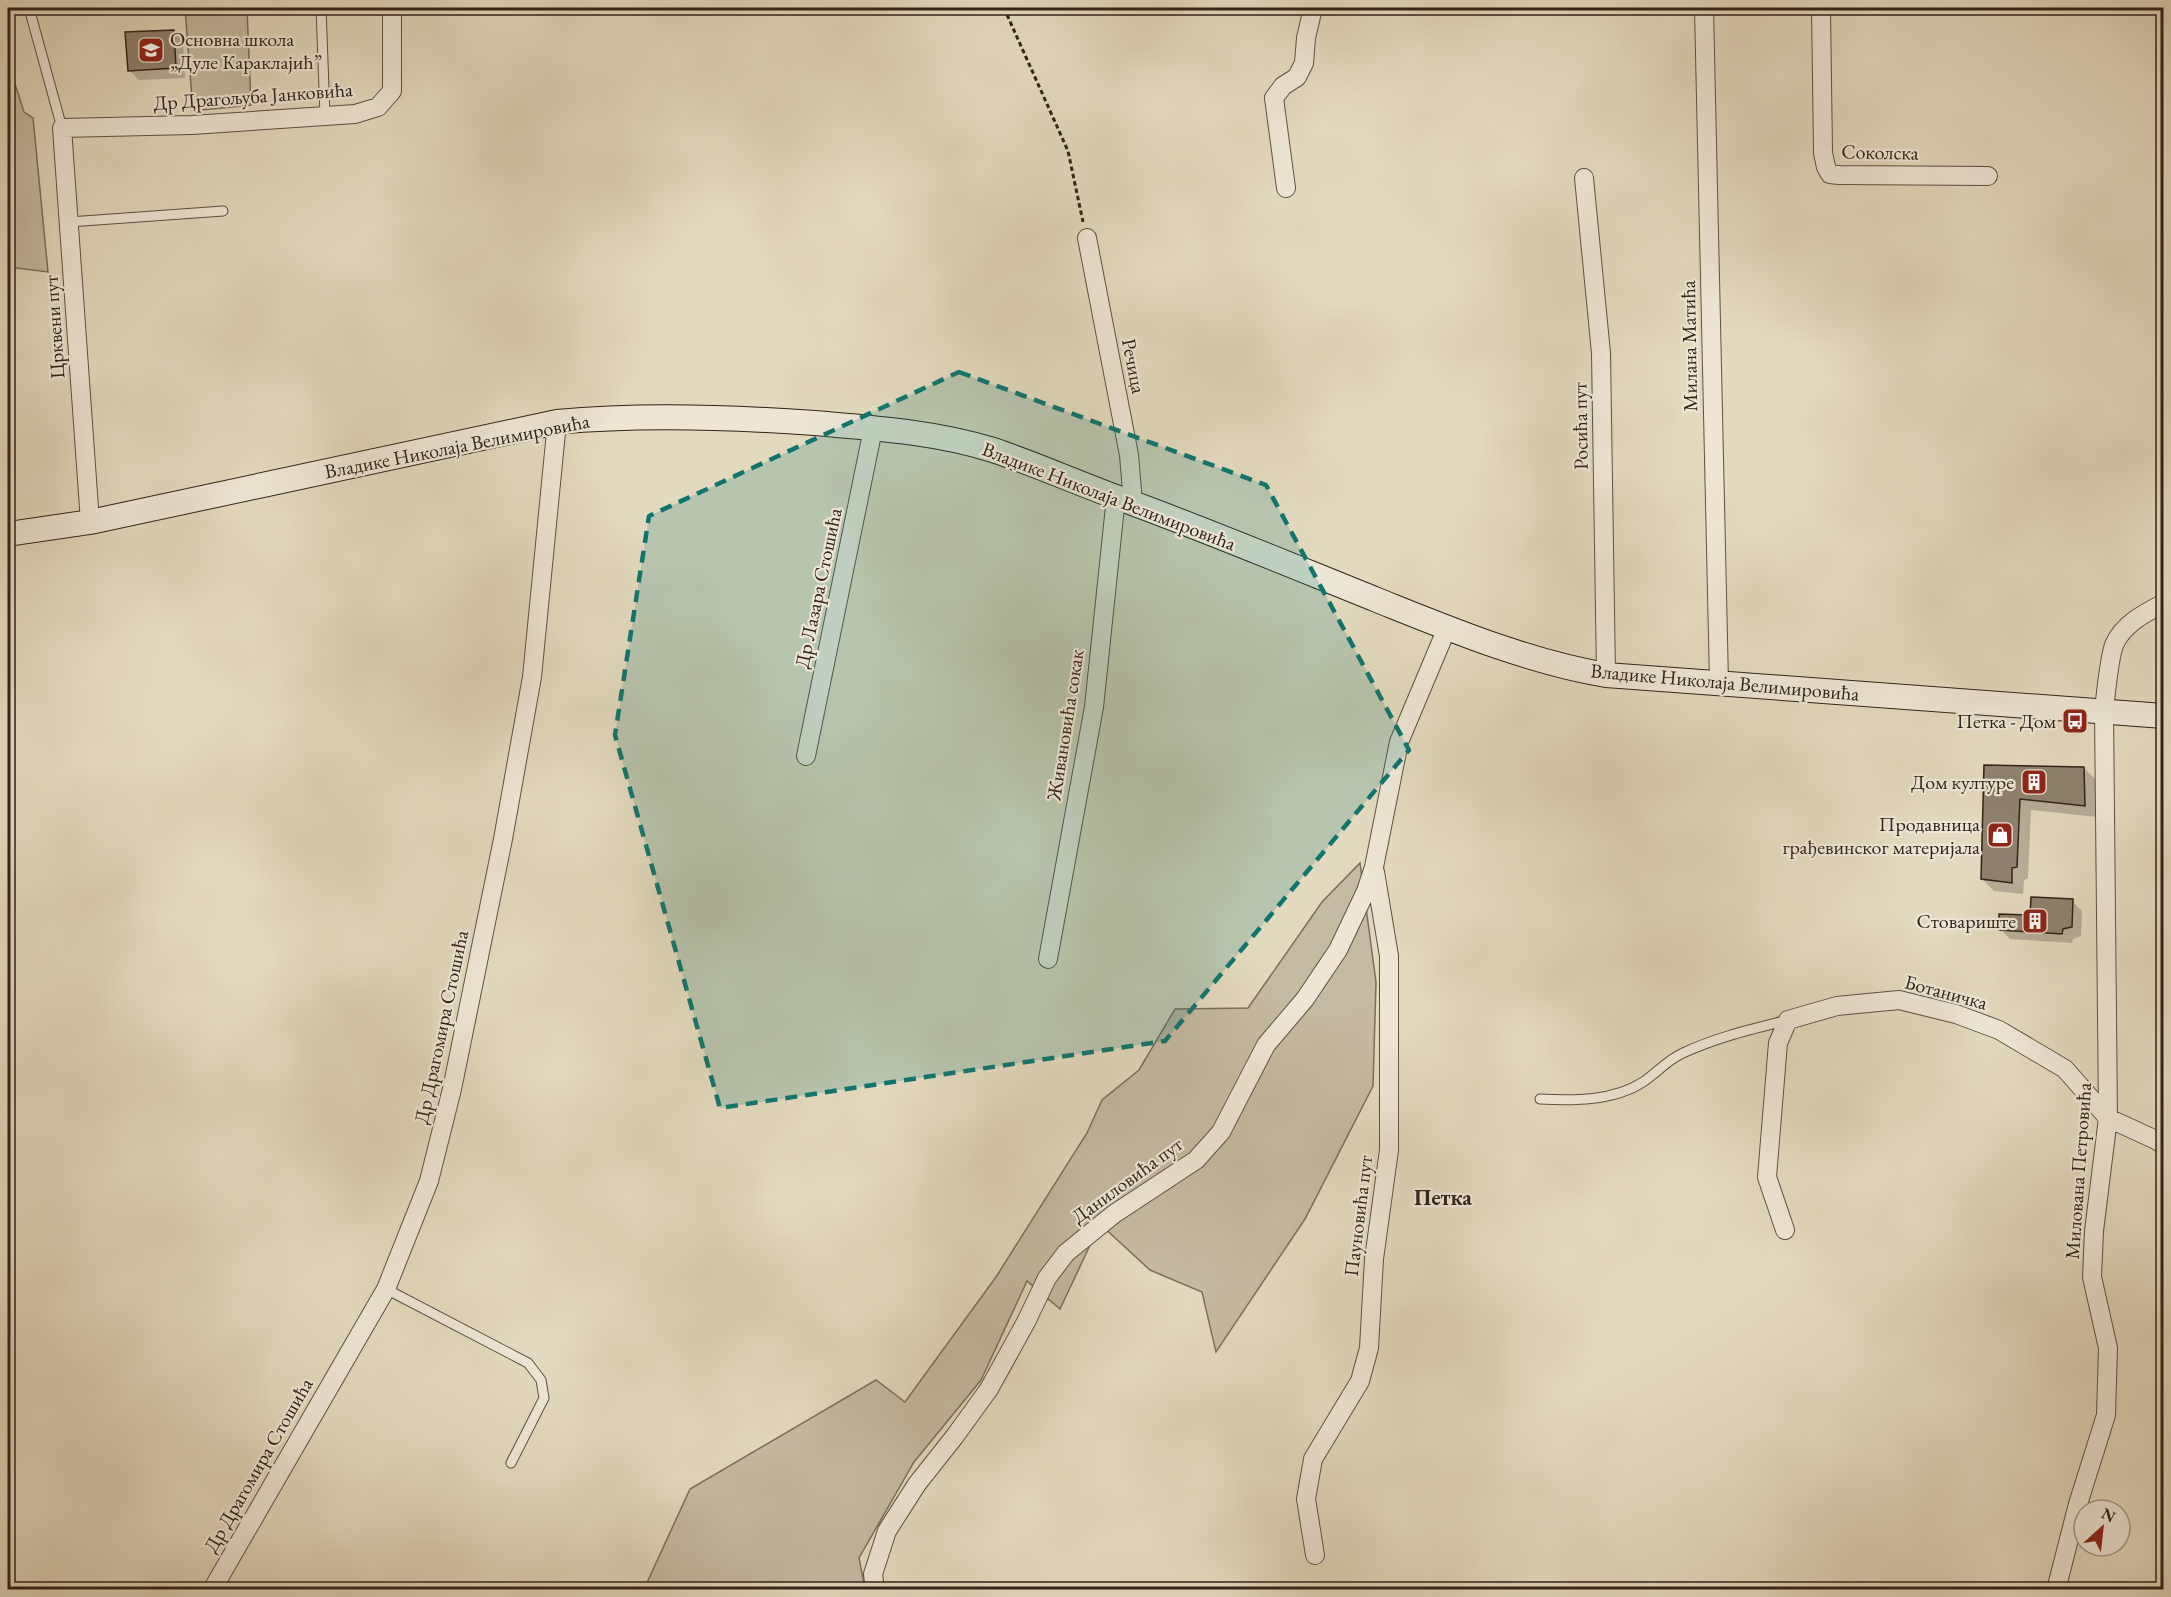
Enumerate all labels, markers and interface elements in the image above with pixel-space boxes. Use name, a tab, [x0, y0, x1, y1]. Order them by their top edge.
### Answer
place label: Основна школа „Дуле Караклајић”	[170, 26, 322, 75]
school or university icon: Основна школа „Дуле Караклајић”	[136, 35, 166, 65]
street label: Др Драгољуба Јанковића	[152, 76, 354, 116]
street label: Соколска	[1841, 138, 1919, 166]
street label: Црквени пут	[37, 274, 71, 380]
street label: Милана Матића	[1675, 280, 1703, 412]
street label: Речица	[1116, 336, 1152, 396]
street label: Росића пут	[1566, 382, 1594, 470]
street label: Владике Николаја Велимировића	[322, 408, 592, 484]
street label: Владике Николаја Велимировића	[978, 436, 1240, 556]
street label: Др Лазара Стошића	[788, 506, 848, 670]
street label: Живановића сокак	[1040, 647, 1090, 803]
street label: Владике Николаја Велимировића	[1590, 657, 1860, 707]
bus stop icon: Петка - Дом	[2060, 706, 2090, 736]
place label: Петка - Дом	[1956, 708, 2056, 734]
building icon: Дом културе	[2019, 767, 2049, 797]
place label: Дом културе	[1911, 769, 2014, 795]
place label: Продавница грађевинског материјала	[1782, 811, 1980, 860]
shop icon: Продавница грађевинског материјала	[1985, 820, 2015, 850]
building icon: Стовариште	[2020, 906, 2050, 936]
place label: Стовариште	[1916, 908, 2016, 934]
street label: Др Драгомира Стошића	[408, 928, 474, 1126]
street label: Ботаничка	[1902, 968, 1990, 1016]
street label: Милована Петровића	[2059, 1082, 2097, 1260]
street label: Даниловића пут	[1066, 1131, 1188, 1229]
street label: Пауновића пут	[1338, 1154, 1378, 1278]
district label: Петка	[1414, 1183, 1472, 1212]
street label: Др Драгомира Стошића	[197, 1373, 319, 1557]
north arrow	[2072, 1498, 2132, 1558]
text: N	[2098, 1503, 2119, 1527]

